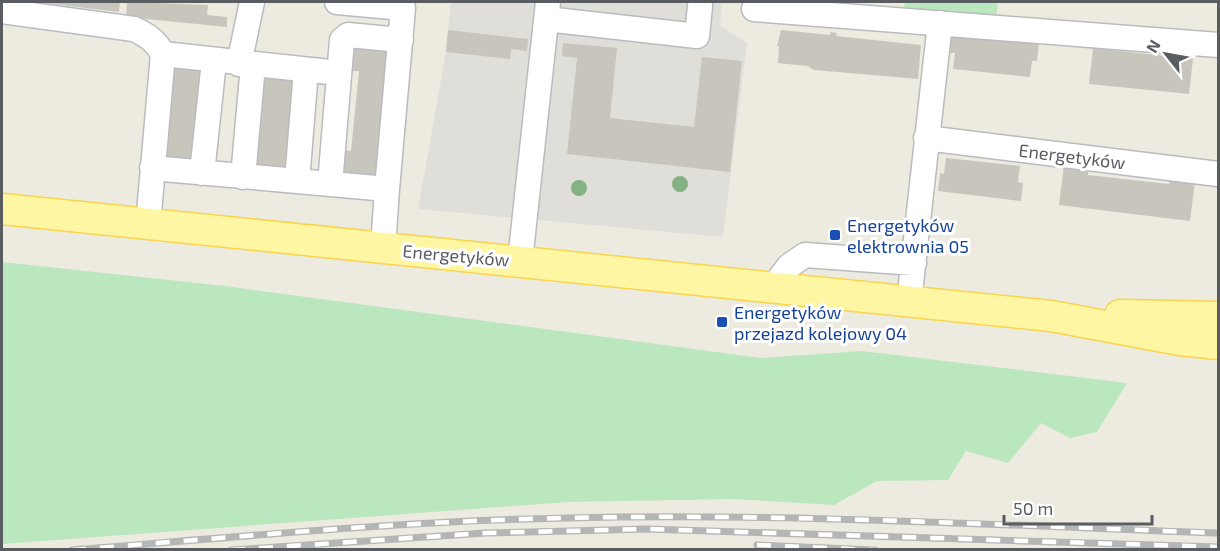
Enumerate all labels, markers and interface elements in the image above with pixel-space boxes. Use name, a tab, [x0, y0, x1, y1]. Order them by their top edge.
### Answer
north arrow	[1136, 24, 1196, 84]
text: N	[1142, 36, 1164, 56]
street label: Energetyków	[1017, 139, 1127, 173]
place label: Energetyków elektrownia 05	[847, 214, 969, 257]
marker: Energetyków elektrownia 05	[828, 228, 842, 242]
street label: Energetyków	[402, 239, 511, 271]
place label: Energetyków przejazd kolejowy 04	[734, 301, 907, 344]
marker: Energetyków przejazd kolejowy 04	[715, 315, 729, 329]
scale bar	[1004, 488, 1152, 526]
text: 50 m	[1013, 497, 1053, 519]

